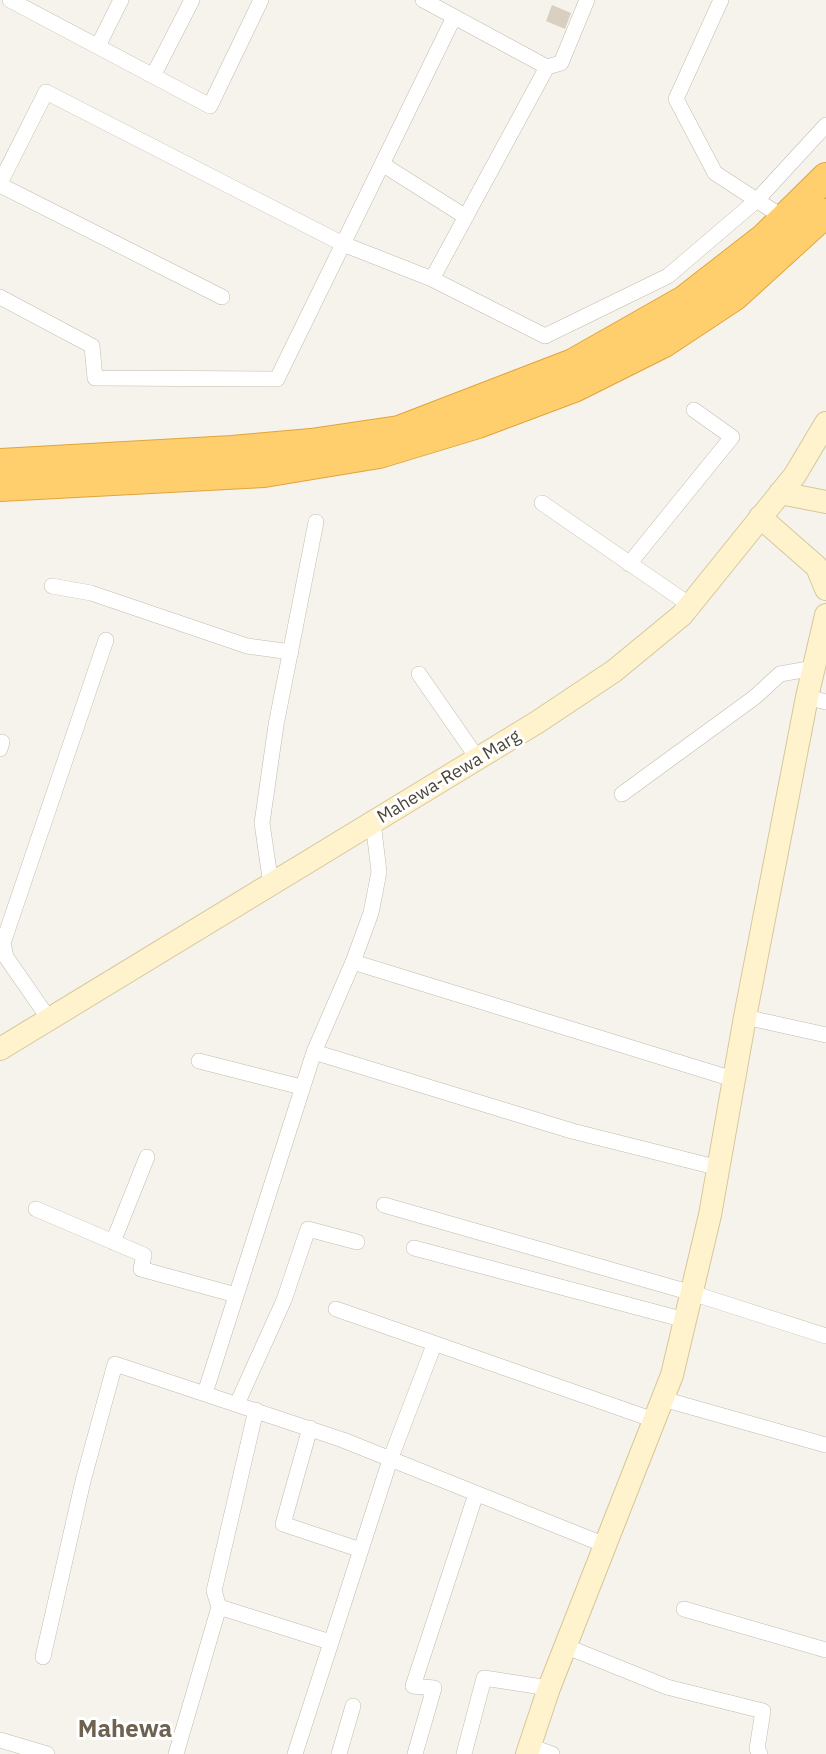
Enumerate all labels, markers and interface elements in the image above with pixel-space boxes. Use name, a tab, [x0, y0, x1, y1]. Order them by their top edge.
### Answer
street label: Mahewa-Rewa Marg	[374, 726, 524, 828]
district label: Mahewa	[78, 1716, 172, 1744]

